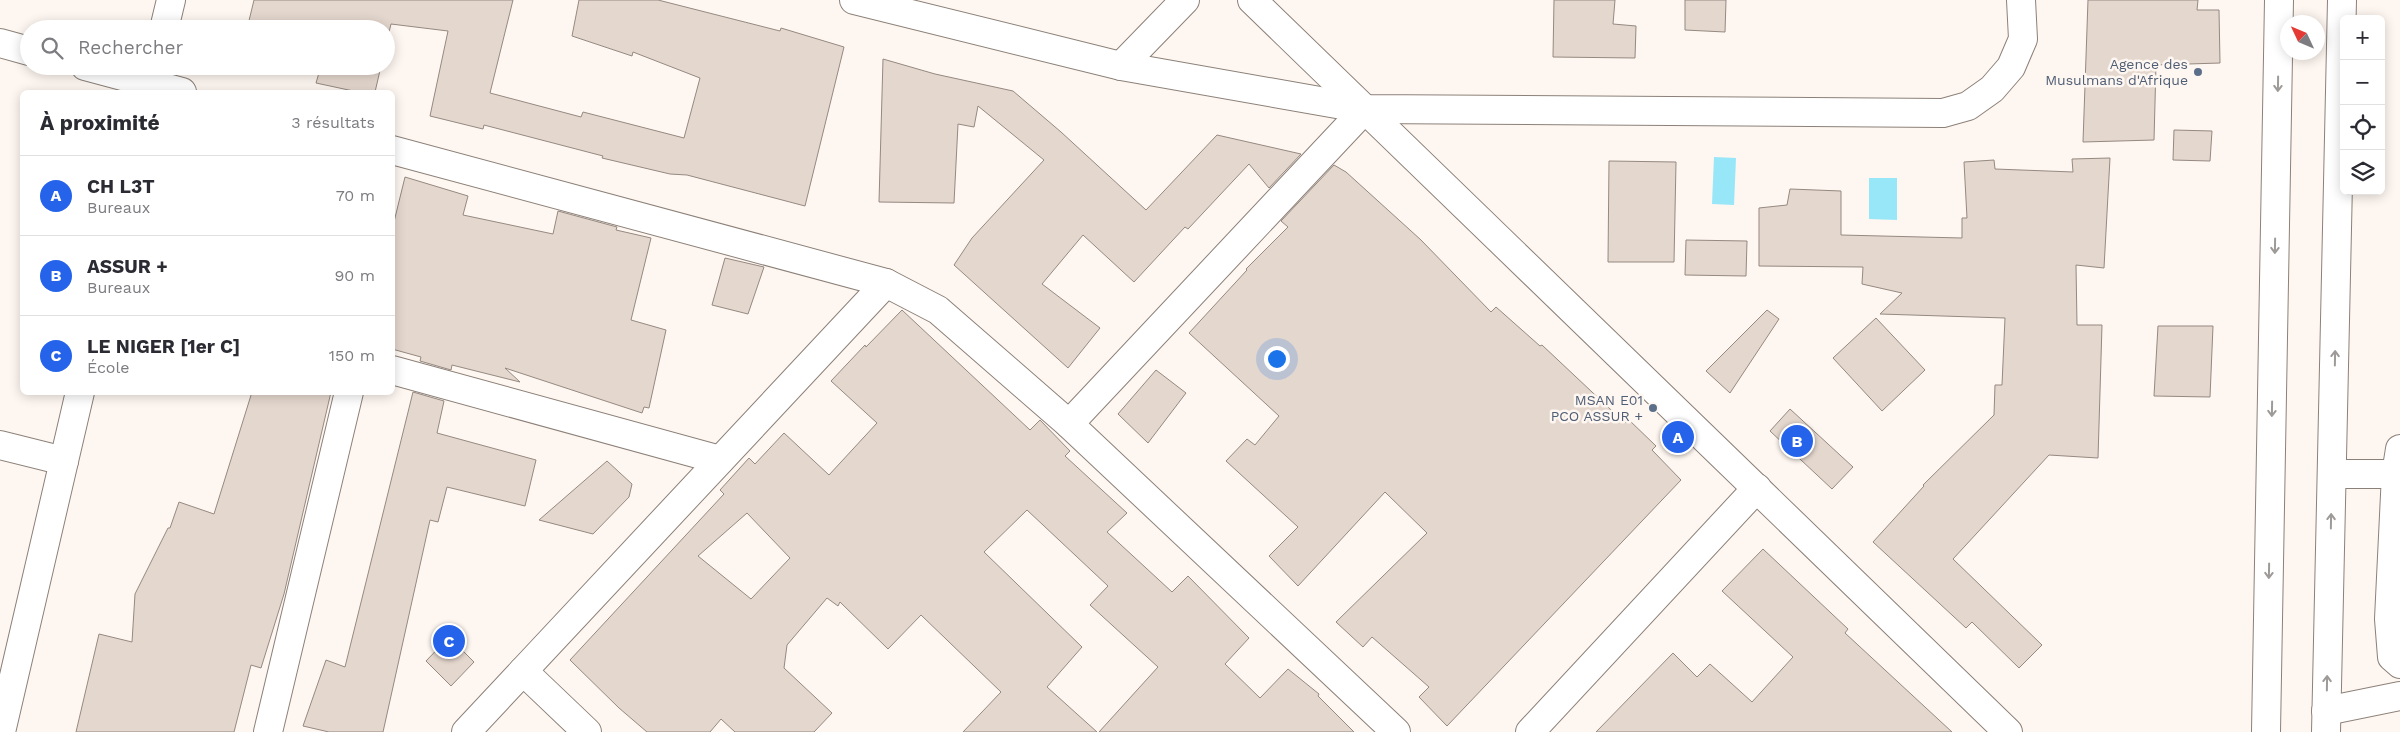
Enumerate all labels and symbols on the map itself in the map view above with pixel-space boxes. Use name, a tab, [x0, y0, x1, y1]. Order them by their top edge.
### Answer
north arrow	[2280, 15, 2325, 60]
place label: Agence des Musulmans d'Afrique	[2045, 56, 2188, 88]
marker: Agence des Musulmans d'Afrique	[2192, 66, 2204, 78]
one-way arrow	[2273, 75, 2283, 91]
one-way arrow	[2270, 238, 2280, 254]
your location	[1264, 346, 1290, 372]
one-way arrow	[2330, 351, 2339, 367]
place label: MSAN E01 PCO ASSUR +	[1551, 392, 1643, 424]
one-way arrow	[2267, 400, 2277, 416]
marker: MSAN E01 PCO ASSUR +	[1647, 402, 1659, 414]
pin: A	[1662, 418, 1694, 456]
pin: B	[1781, 422, 1813, 460]
one-way arrow	[2326, 513, 2336, 530]
one-way arrow	[2264, 562, 2274, 579]
pin: C	[433, 622, 465, 660]
one-way arrow	[2322, 676, 2332, 692]

